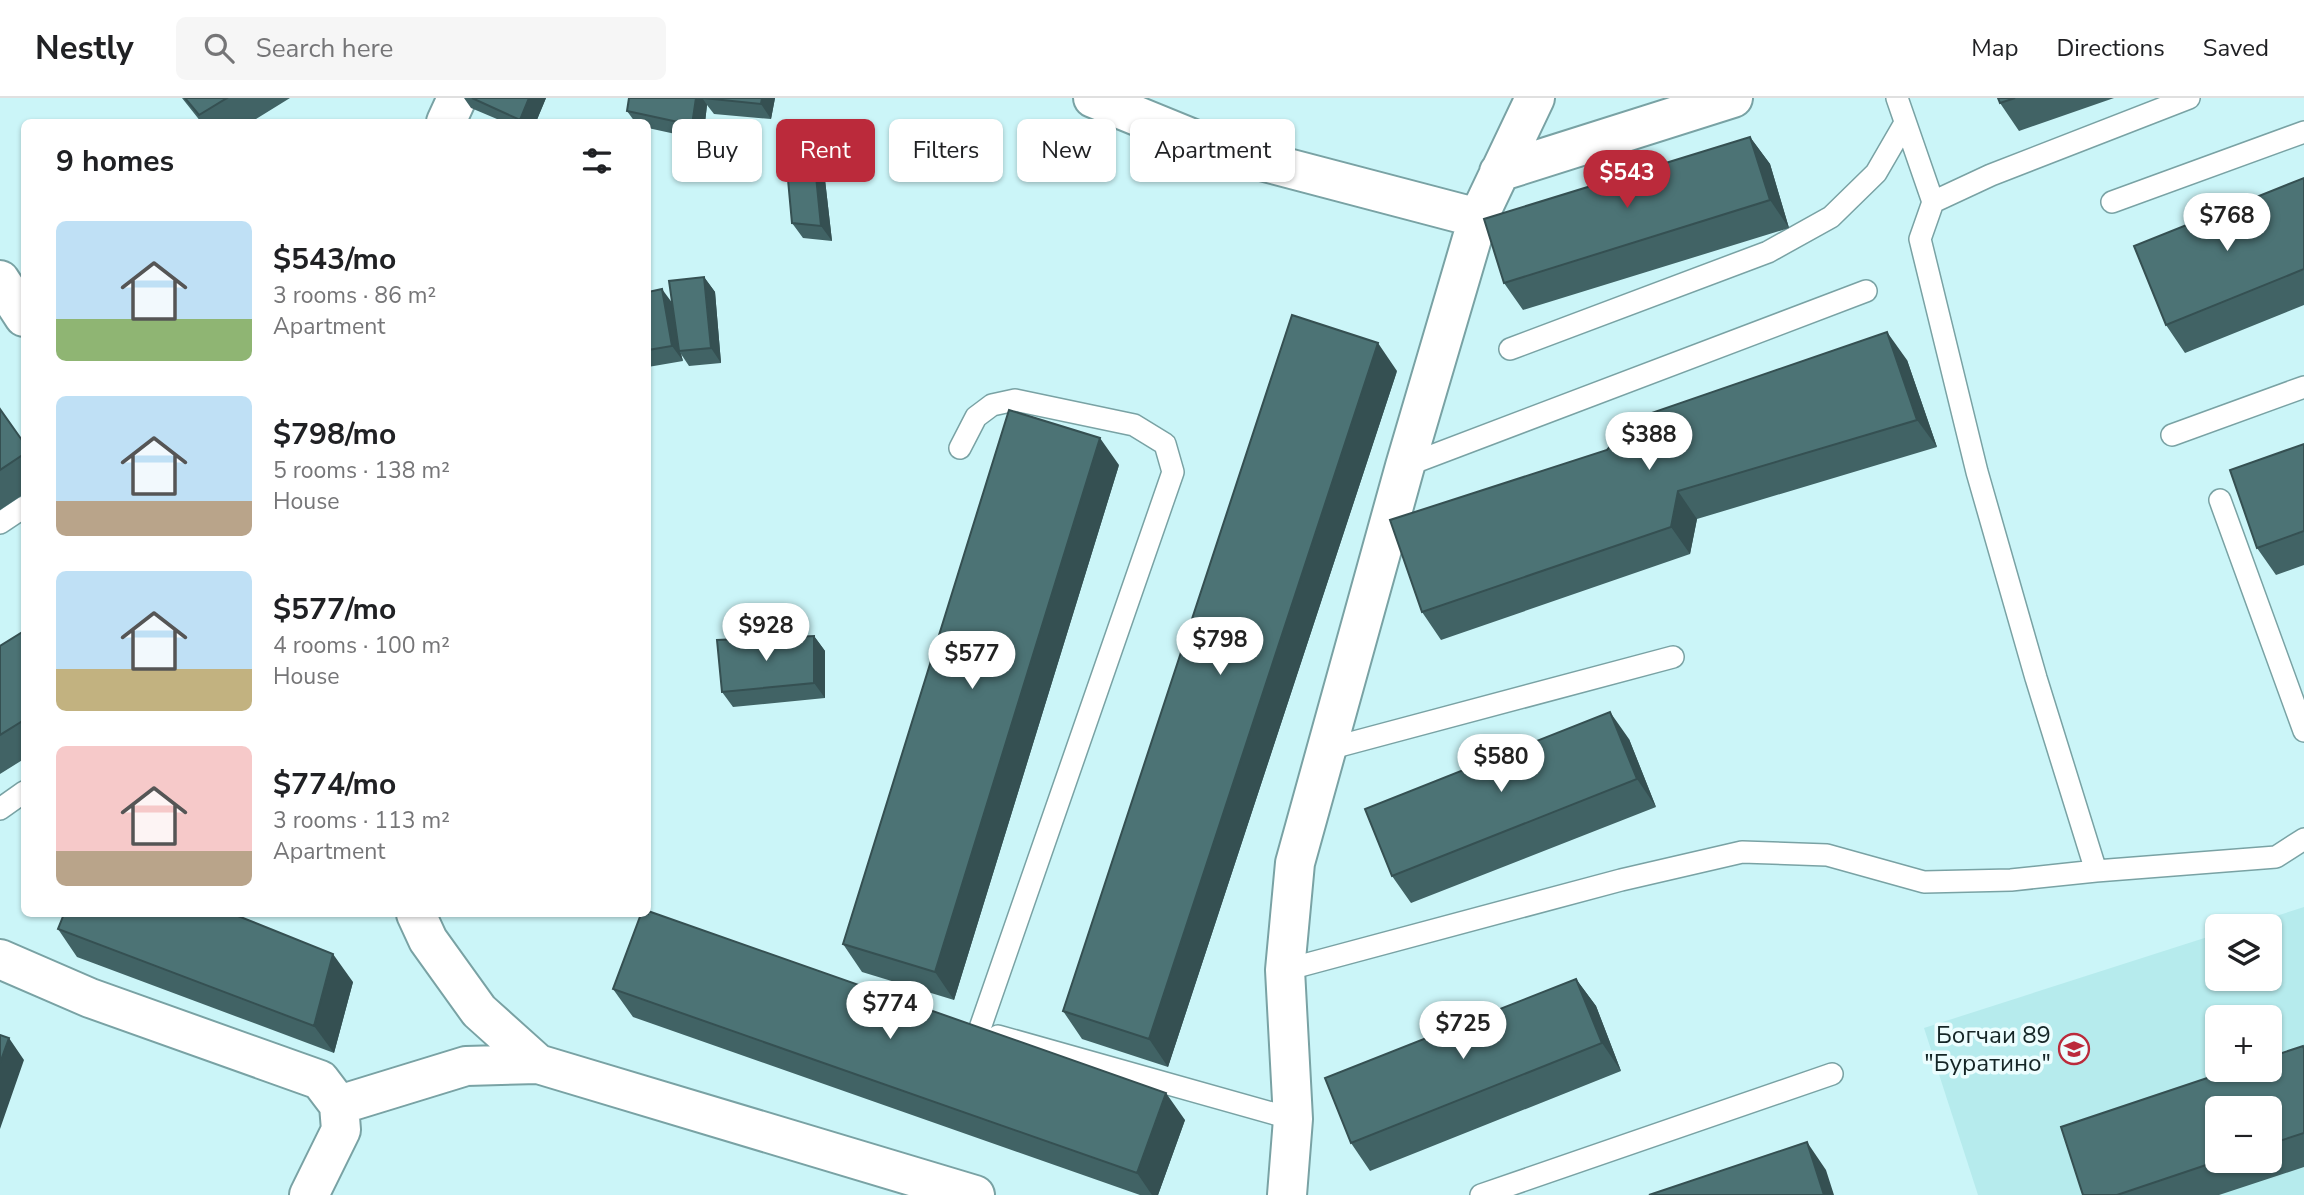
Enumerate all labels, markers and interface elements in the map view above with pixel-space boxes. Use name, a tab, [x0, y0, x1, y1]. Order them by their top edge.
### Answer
search box	[176, 17, 666, 80]
text: Nestly	[35, 26, 134, 71]
icon: search	[200, 29, 238, 67]
text: Search here	[256, 31, 393, 66]
text: Map	[1971, 32, 2018, 64]
text: Directions	[2056, 32, 2165, 64]
text: Saved	[2203, 32, 2269, 64]
chip: Buy	[672, 119, 762, 182]
chip: Rent	[776, 119, 875, 182]
chip: Filters	[889, 119, 1003, 182]
chip: New	[1017, 119, 1116, 182]
chip: Apartment	[1130, 119, 1295, 182]
text: 9 homes	[56, 141, 174, 182]
icon: filters	[578, 142, 616, 180]
pin: $543	[1586, 150, 1668, 210]
text: $543	[1599, 157, 1655, 188]
pin: $768	[2186, 194, 2268, 253]
text: $768	[2199, 200, 2255, 231]
text: $543/mo	[273, 239, 396, 280]
icon: home	[112, 249, 196, 333]
text: 3 rooms · 86 m²	[273, 280, 436, 311]
text: Apartment	[273, 311, 385, 342]
pin: $388	[1608, 412, 1690, 472]
text: $798/mo	[273, 414, 396, 455]
text: $388	[1621, 419, 1677, 450]
icon: home	[112, 424, 196, 508]
text: 5 rooms · 138 m²	[273, 455, 450, 486]
text: House	[273, 486, 340, 517]
text: $577/mo	[273, 589, 396, 630]
icon: home	[112, 599, 196, 683]
pin: $928	[725, 603, 807, 663]
text: $928	[738, 610, 794, 641]
pin: $798	[1179, 618, 1261, 677]
text: $798	[1192, 624, 1248, 655]
text: 4 rooms · 100 m²	[273, 630, 450, 661]
pin: $577	[931, 632, 1013, 691]
text: $577	[944, 638, 1000, 669]
text: House	[273, 661, 340, 692]
pin: $580	[1460, 734, 1542, 794]
text: $580	[1473, 741, 1529, 772]
text: $774/mo	[273, 764, 396, 805]
icon: home	[112, 774, 196, 858]
text: 3 rooms · 113 m²	[273, 805, 450, 836]
text: Apartment	[273, 836, 385, 867]
map controls	[2205, 914, 2282, 1173]
button: layers	[2205, 914, 2282, 991]
pin: $774	[849, 982, 931, 1041]
text: $774	[862, 988, 918, 1019]
pin: $725	[1422, 1002, 1504, 1061]
button: +	[2205, 1005, 2282, 1082]
text: $725	[1435, 1008, 1491, 1039]
place label: Богчаи 89 "Буратино"	[1924, 1019, 2051, 1079]
school or university icon: Богчаи 89 "Буратино"	[2057, 1032, 2091, 1066]
button: −	[2205, 1096, 2282, 1173]

